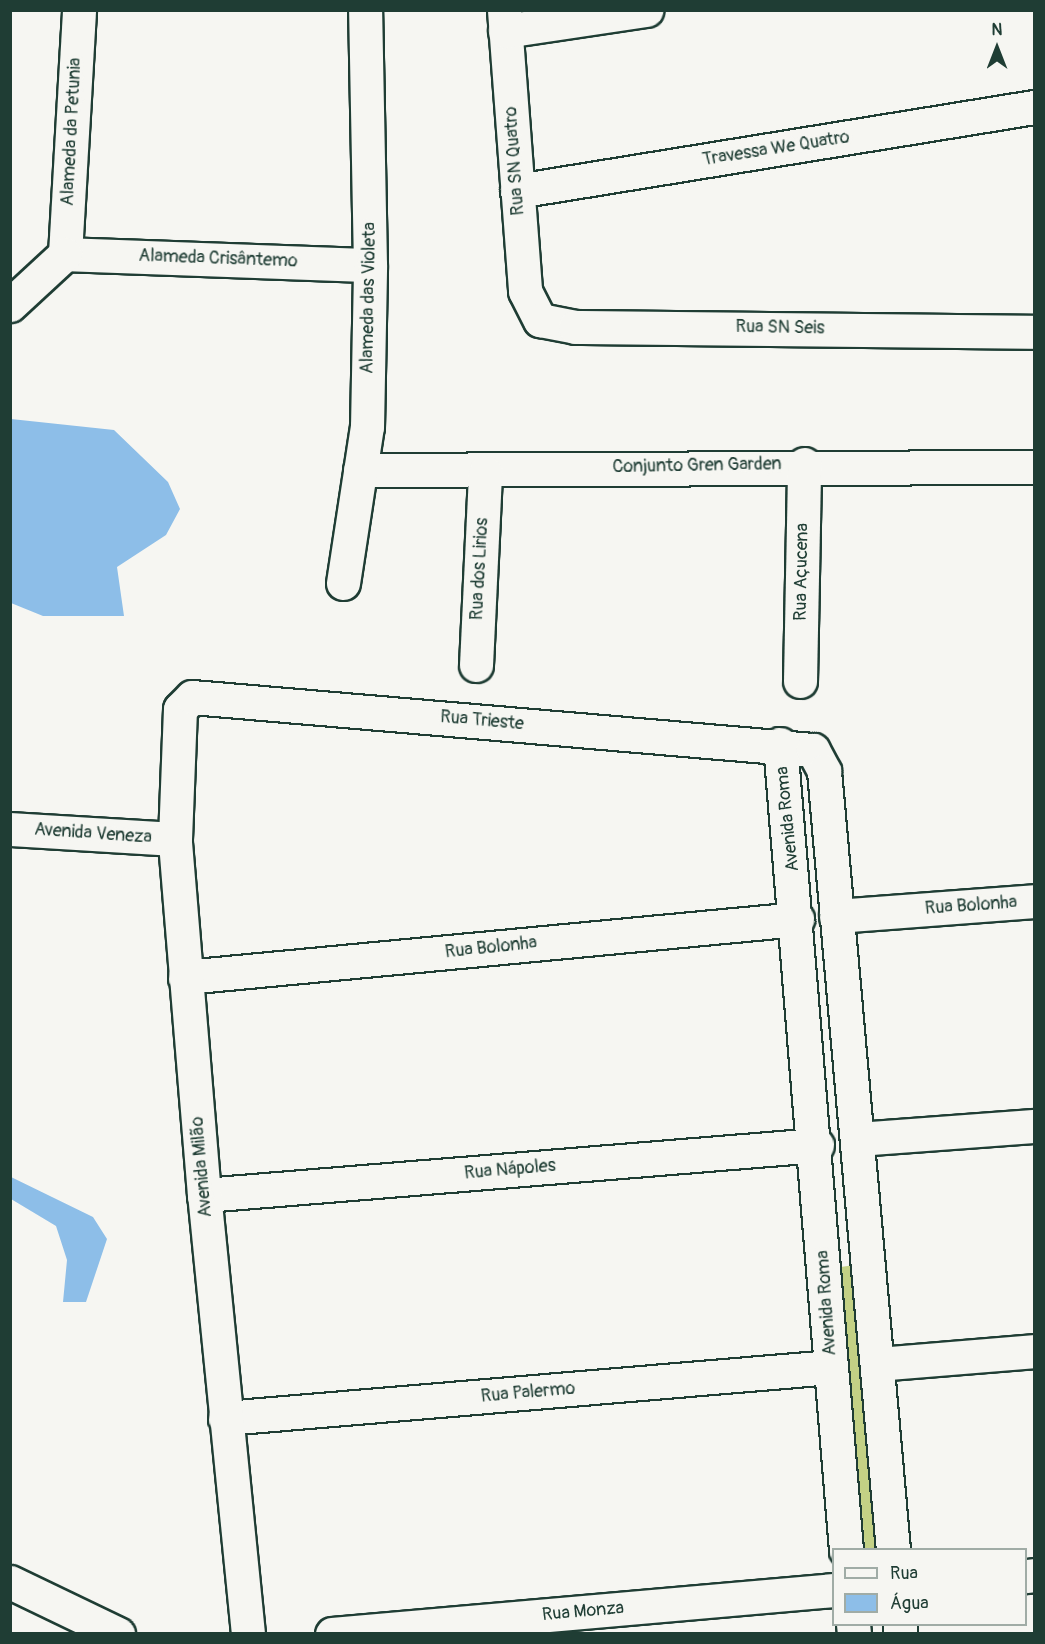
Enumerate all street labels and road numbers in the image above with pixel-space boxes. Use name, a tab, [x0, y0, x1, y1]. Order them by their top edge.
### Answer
street label: Alameda da Petunia	[57, 57, 87, 207]
street label: Rua SN Quatro	[500, 106, 530, 216]
street label: Travessa We Quatro	[701, 127, 851, 171]
street label: Alameda das Violeta	[357, 222, 381, 374]
street label: Alameda Crisântemo	[138, 245, 298, 273]
street label: Rua SN Seis	[735, 316, 825, 340]
street label: Conjunto Gren Garden	[612, 454, 782, 478]
street label: Rua dos Lirios	[467, 517, 493, 621]
street label: Rua Açucena	[790, 523, 814, 621]
street label: Rua Trieste	[439, 707, 525, 735]
street label: Avenida Roma	[772, 765, 804, 873]
street label: Avenida Veneza	[33, 819, 153, 849]
street label: Rua Bolonha	[924, 892, 1018, 920]
street label: Rua Bolonha	[444, 932, 538, 964]
street label: Avenida Milão	[187, 1116, 217, 1218]
street label: Rua Nápoles	[463, 1155, 557, 1185]
street label: Avenida Roma	[813, 1250, 841, 1356]
street label: Rua Palermo	[480, 1378, 576, 1408]
street label: Rua Monza	[541, 1598, 625, 1626]

